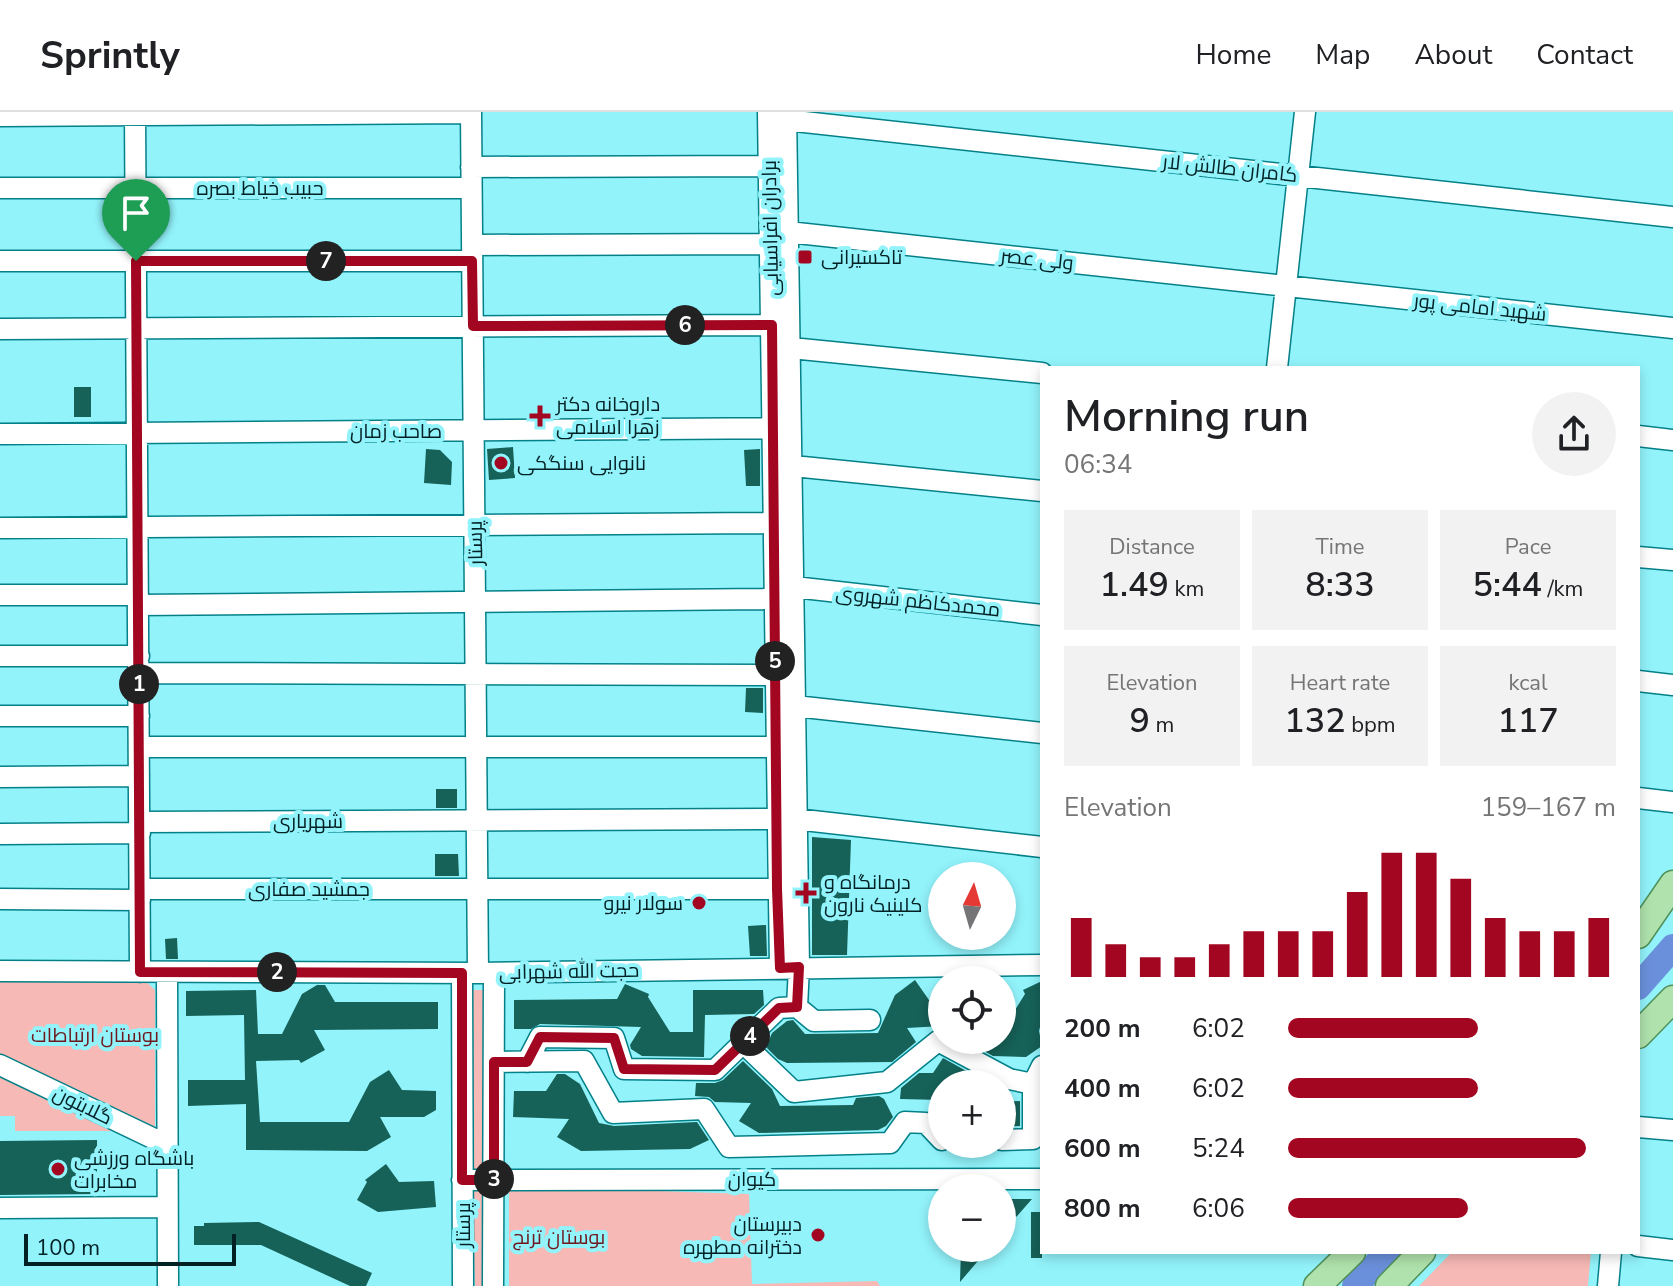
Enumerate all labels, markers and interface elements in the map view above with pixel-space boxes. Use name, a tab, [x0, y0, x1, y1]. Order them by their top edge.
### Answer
text: Sprintly	[40, 30, 180, 81]
text: Home	[1196, 36, 1271, 74]
text: Map	[1315, 36, 1370, 74]
text: About	[1414, 36, 1492, 74]
text: Contact	[1536, 36, 1633, 74]
street label: کامران طالش لار	[1160, 148, 1299, 189]
street label: برادران افراسیابی	[756, 160, 785, 296]
street label: حبیب خیاط بصره	[196, 175, 324, 202]
pin	[102, 179, 170, 261]
icon: arrive	[114, 191, 158, 235]
pin: 7	[306, 241, 346, 281]
street label: ولی عصر	[998, 242, 1075, 277]
place label: تاکسیرانی	[821, 244, 903, 271]
text: 7	[319, 246, 333, 276]
marker: تاکسیرانی	[796, 248, 814, 266]
street label: شهید امامی پور	[1411, 287, 1548, 328]
pin: 6	[665, 305, 705, 345]
text: 6	[678, 310, 692, 340]
text: Morning run	[1064, 387, 1309, 447]
place label: داروخانه دکتر زهرا اسلامی	[555, 391, 660, 441]
button: share	[1532, 392, 1616, 476]
marker: داروخانه دکتر زهرا اسلامی	[531, 407, 549, 425]
street label: صاحب زمان	[350, 418, 442, 445]
text: 06:34	[1064, 447, 1132, 482]
place label: نانوایی سنگکی	[517, 450, 646, 477]
marker: نانوایی سنگکی	[492, 454, 510, 472]
street label: پرستار	[462, 520, 489, 567]
text: Distance	[1109, 532, 1195, 562]
text: Time	[1316, 532, 1364, 562]
text: Pace	[1505, 532, 1551, 562]
text: 1.49	[1100, 562, 1169, 608]
text: 8:33	[1305, 562, 1375, 608]
text: 5:44	[1473, 562, 1542, 608]
text: km	[1169, 574, 1204, 604]
text: /km	[1542, 574, 1583, 604]
street label: محمدکاظم شهروی	[834, 579, 1002, 624]
pin: 5	[755, 641, 795, 681]
text: 5	[768, 646, 782, 676]
pin: 1	[119, 664, 159, 704]
text: Elevation	[1106, 668, 1198, 698]
text: Heart rate	[1290, 668, 1390, 698]
text: kcal	[1509, 668, 1548, 698]
text: 1	[132, 669, 146, 699]
text: 9	[1130, 698, 1150, 744]
text: 132	[1284, 698, 1346, 744]
text: 117	[1497, 698, 1559, 744]
text: m	[1150, 710, 1174, 740]
text: bpm	[1346, 710, 1396, 740]
text: Elevation	[1064, 790, 1172, 825]
text: 159–167 m	[1480, 790, 1616, 825]
street label: شهریاری	[273, 808, 343, 835]
north arrow	[928, 862, 1016, 950]
map controls	[928, 862, 1016, 1262]
place label: درمانگاه و کلینیک نارون	[824, 869, 922, 919]
street label: جمشید صفاری	[248, 876, 370, 903]
marker: درمانگاه و کلینیک نارون	[795, 882, 817, 904]
place label: سولار نیرو	[604, 890, 683, 917]
marker: سولار نیرو	[690, 894, 708, 912]
pin: 2	[257, 952, 297, 992]
text: 2	[270, 957, 284, 987]
street label: حجت الله شهرابی	[499, 957, 639, 986]
button: locate	[928, 966, 1016, 1054]
text: 200 m	[1064, 1011, 1141, 1046]
text: 6:02	[1192, 1011, 1245, 1046]
pin: 4	[730, 1016, 770, 1056]
text: 4	[743, 1021, 757, 1051]
park label: بوستان ارتباطات	[31, 1022, 159, 1049]
button: +	[928, 1070, 1016, 1158]
text: 400 m	[1064, 1071, 1141, 1106]
text: 6:02	[1192, 1071, 1245, 1106]
street label: گلابتون	[49, 1080, 117, 1131]
text: 600 m	[1064, 1131, 1141, 1166]
text: 5:24	[1192, 1131, 1245, 1166]
place label: باشگاه ورزشی مخابرات	[74, 1145, 194, 1195]
pin: 3	[474, 1159, 514, 1199]
marker: باشگاه ورزشی مخابرات	[49, 1160, 67, 1178]
text: 3	[487, 1164, 501, 1194]
street label: کیوان	[728, 1166, 776, 1193]
button: −	[928, 1174, 1016, 1262]
text: 800 m	[1064, 1191, 1141, 1226]
text: 6:06	[1192, 1191, 1245, 1226]
street label: پرستار	[450, 1202, 477, 1248]
place label: دبیرستان دخترانه مطهره	[683, 1211, 802, 1261]
park label: بوستان ترنج	[513, 1224, 605, 1251]
marker: دبیرستان دخترانه مطهره	[809, 1226, 827, 1244]
scale bar	[24, 1230, 236, 1266]
text: 100 m	[36, 1233, 100, 1263]

